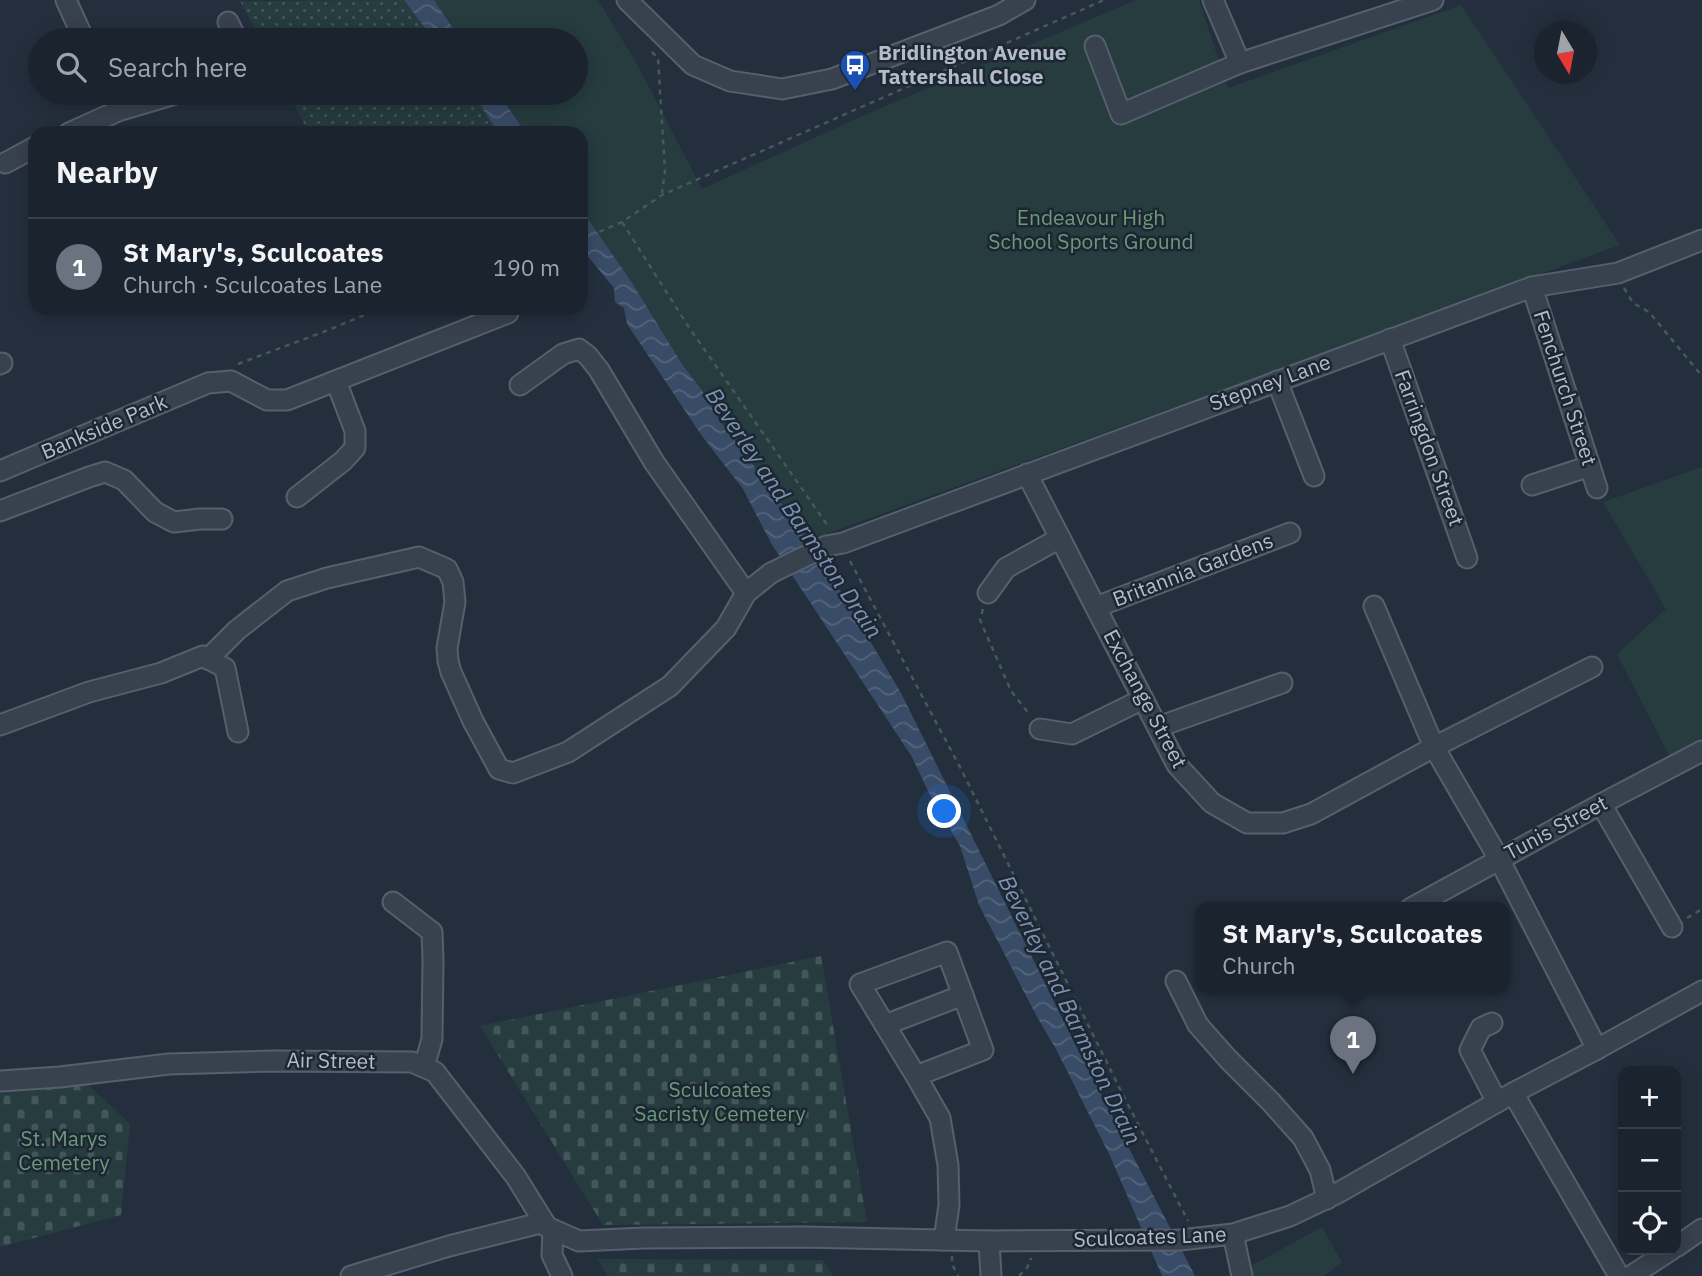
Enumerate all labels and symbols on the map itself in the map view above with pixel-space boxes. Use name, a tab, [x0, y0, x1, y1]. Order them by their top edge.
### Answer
north arrow	[1534, 21, 1597, 84]
place label: Bridlington Avenue Tattershall Close	[878, 38, 1067, 90]
bus stop icon: Bridlington Avenue Tattershall Close	[838, 48, 872, 92]
park label: Endeavour High School Sports Ground	[988, 203, 1194, 255]
street label: Fenchurch Street	[1528, 306, 1604, 469]
street label: Stepney Lane	[1205, 347, 1334, 417]
street label: Farringdon Street	[1389, 366, 1471, 530]
water label: Beverley and Barmston Drain	[700, 381, 890, 644]
street label: Bankside Park	[36, 387, 171, 465]
street label: Britannia Gardens	[1108, 526, 1277, 613]
street label: Exchange Street	[1098, 624, 1194, 773]
street label: Tunis Street	[1499, 788, 1612, 866]
your location	[927, 794, 961, 828]
water label: Beverley and Barmston Drain	[992, 870, 1149, 1149]
pin: 1	[1330, 1016, 1376, 1074]
street label: Air Street	[286, 1045, 376, 1075]
park label: Sculcoates Sacristy Cemetery	[634, 1075, 806, 1127]
park label: St. Marys Cemetery	[18, 1124, 110, 1176]
street label: Sculcoates Lane	[1073, 1219, 1227, 1253]

